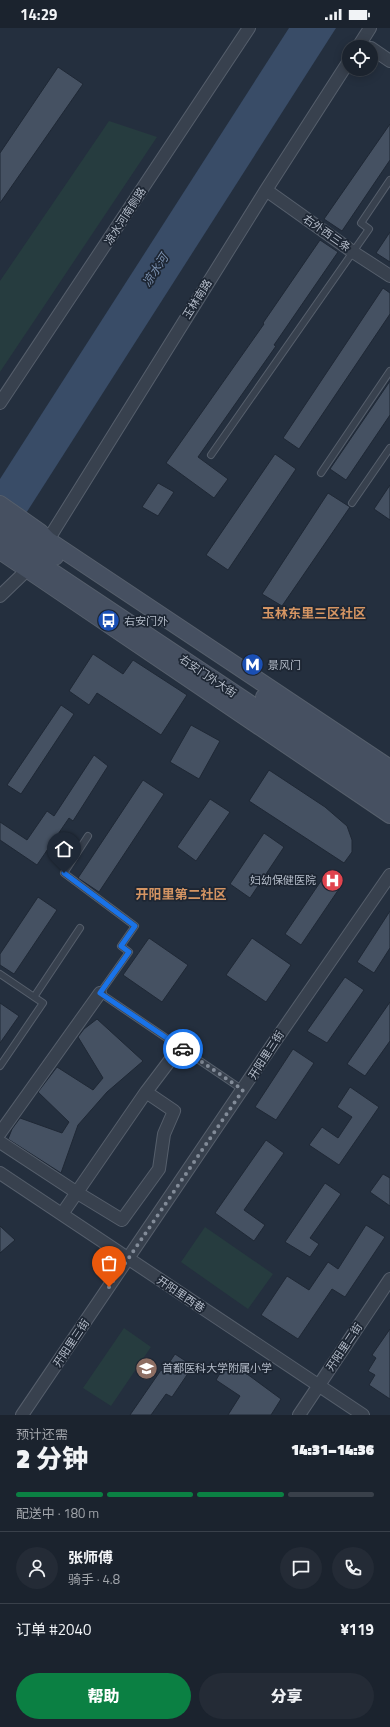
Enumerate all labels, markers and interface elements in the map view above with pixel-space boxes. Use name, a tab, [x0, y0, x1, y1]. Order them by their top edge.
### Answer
text: 14:29	[20, 3, 57, 26]
map controls	[342, 40, 378, 76]
button: locate	[342, 40, 378, 76]
street label: 凉水河南侧路	[100, 184, 150, 248]
street label: 右外西三条	[300, 211, 354, 255]
water label: 凉水河	[137, 248, 174, 290]
street label: 玉林南路	[179, 276, 215, 322]
district label: 玉林东里三区社区	[262, 603, 366, 623]
bus stop icon: 右安门外	[96, 608, 122, 634]
place label: 右安门外	[124, 613, 168, 629]
street label: 右安门外大街	[176, 651, 240, 701]
metro station icon: 景风门	[239, 652, 265, 678]
place label: 景风门	[268, 657, 301, 673]
pin	[47, 832, 81, 873]
icon: home	[53, 838, 75, 860]
hospital icon: 妇幼保健医院	[319, 867, 345, 893]
place label: 妇幼保健医院	[250, 872, 316, 888]
district label: 开阳里第二社区	[135, 884, 227, 904]
street label: 开阳里三街	[244, 1028, 288, 1082]
courier	[163, 1029, 203, 1069]
icon: car	[172, 1038, 194, 1060]
pin	[92, 1246, 126, 1287]
icon: bag	[98, 1252, 120, 1274]
street label: 开阳里西巷	[154, 1272, 208, 1316]
street label: 开阳里三街	[49, 1316, 93, 1370]
street label: 开阳里二街	[322, 1320, 366, 1374]
school or university icon: 首都医科大学附属小学	[133, 1355, 159, 1381]
place label: 首都医科大学附属小学	[162, 1360, 272, 1376]
text: 预计还需	[16, 1424, 68, 1444]
text: 14:31–14:36	[291, 1438, 374, 1461]
text: 2 分钟	[16, 1439, 88, 1478]
text: 配送中 · 180 m	[16, 1503, 99, 1523]
text: 张师傅	[68, 1546, 113, 1569]
button: person	[16, 1547, 58, 1589]
button: chat	[280, 1547, 322, 1589]
button: phone	[332, 1547, 374, 1589]
text: 骑手 · 4.8	[68, 1569, 120, 1589]
text: 订单 #2040	[16, 1618, 91, 1641]
text: ¥119	[340, 1618, 374, 1641]
button: 帮助	[16, 1673, 191, 1719]
button: 分享	[199, 1673, 374, 1719]

